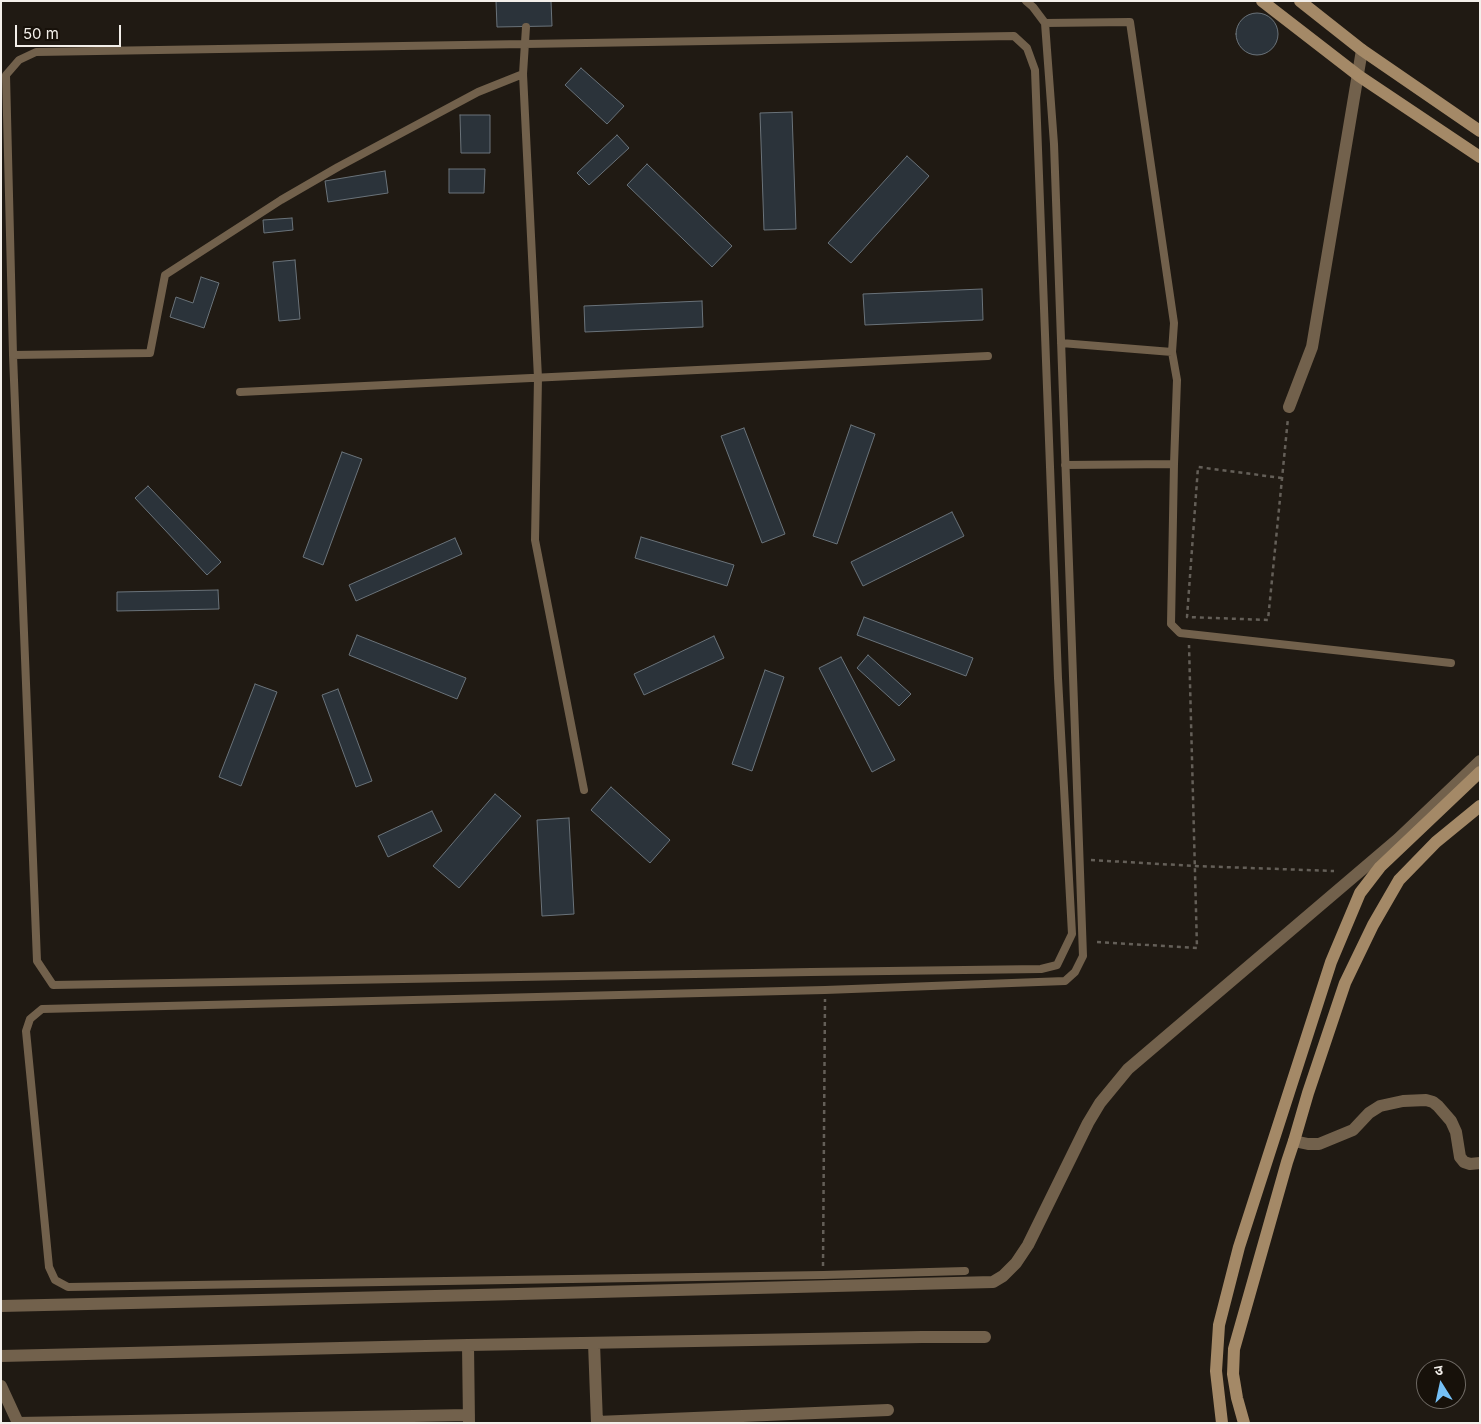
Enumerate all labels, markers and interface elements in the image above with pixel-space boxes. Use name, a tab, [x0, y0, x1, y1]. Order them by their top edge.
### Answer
scale bar	[18, 15, 124, 47]
text: 50 m	[23, 24, 59, 43]
north arrow	[1416, 1359, 1466, 1409]
text: उ	[1433, 1361, 1444, 1379]

